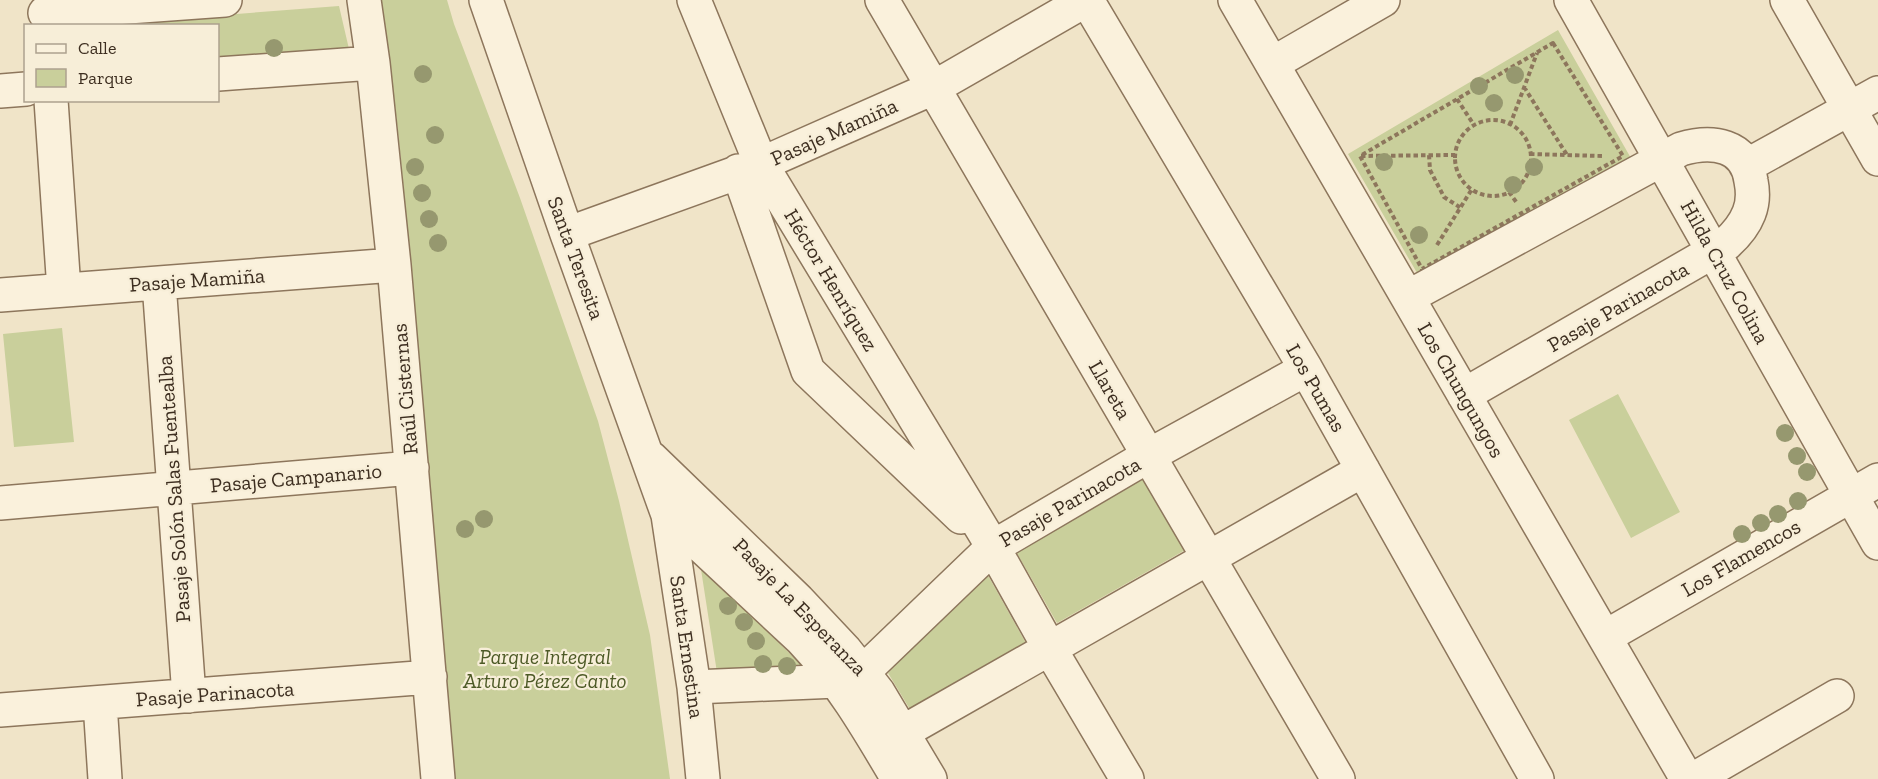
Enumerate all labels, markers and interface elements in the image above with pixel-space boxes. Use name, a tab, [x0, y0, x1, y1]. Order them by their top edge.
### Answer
legend	[24, 24, 219, 102]
text: Calle	[78, 37, 116, 59]
text: Parque	[78, 67, 133, 89]
street label: Pasaje Mamiña	[767, 92, 901, 172]
street label: Santa Teresita	[543, 193, 610, 323]
street label: Hilda Cruz Colina	[1676, 196, 1775, 348]
street label: Héctor Henríquez	[779, 204, 884, 356]
street label: Pasaje Parinacota	[1543, 256, 1693, 358]
street label: Pasaje Mamiña	[128, 262, 266, 298]
street label: Los Chungungos	[1413, 318, 1510, 462]
street label: Raúl Cisternas	[386, 322, 423, 456]
street label: Los Pumas	[1281, 339, 1352, 436]
street label: Pasaje Solón Salas Fuentealba	[152, 355, 196, 623]
street label: Llareta	[1084, 356, 1137, 424]
street label: Pasaje Parinacota	[995, 451, 1145, 553]
street label: Pasaje Campanario	[209, 458, 383, 498]
street label: Los Flamencos	[1677, 513, 1805, 602]
street label: Pasaje La Esperanza	[728, 533, 872, 681]
street label: Santa Ernestina	[665, 574, 710, 720]
park label: Parque Integral Arturo Pérez Canto	[462, 644, 627, 693]
street label: Pasaje Parinacota	[135, 675, 295, 713]

